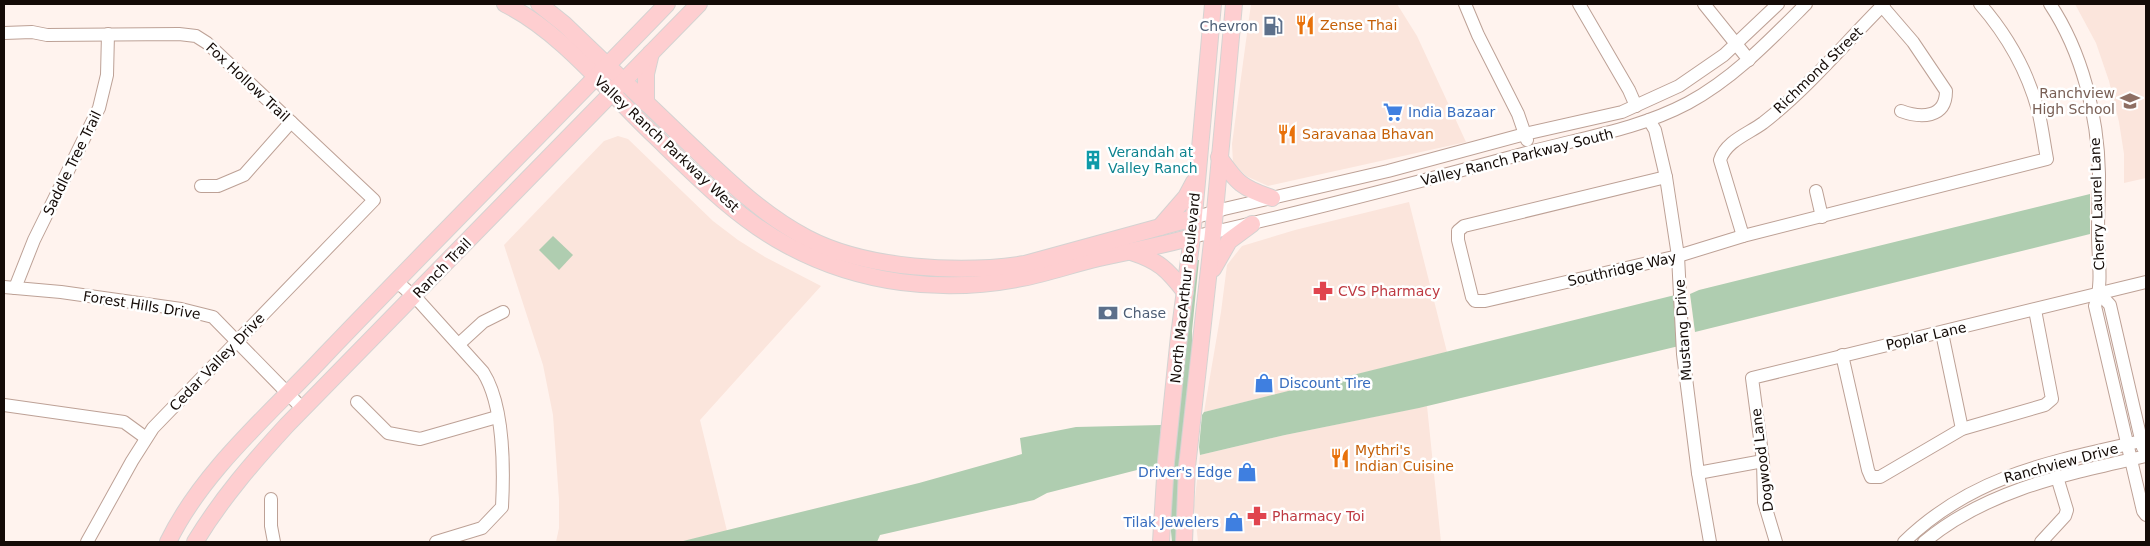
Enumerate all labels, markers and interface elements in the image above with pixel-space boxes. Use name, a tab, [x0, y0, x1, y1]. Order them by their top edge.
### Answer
restaurant icon: Zense Thai	[1294, 14, 1316, 36]
fuel station icon: Chevron	[1262, 15, 1284, 37]
place label: Zense Thai	[1320, 17, 1397, 33]
place label: Chevron	[1200, 18, 1258, 34]
street label: Richmond Street	[1770, 23, 1866, 116]
street label: Fox Hollow Trail	[203, 39, 293, 125]
street label: Valley Ranch Parkway West	[592, 73, 743, 216]
place label: Ranchview High School	[2032, 85, 2115, 117]
school or university icon: Ranchview High School	[2119, 90, 2141, 112]
supermarket icon: India Bazaar	[1382, 101, 1404, 123]
place label: India Bazaar	[1408, 104, 1495, 120]
street label: Saddle Tree Trail	[40, 108, 104, 218]
restaurant icon: Saravanaa Bhavan	[1276, 123, 1298, 145]
street label: Valley Ranch Parkway South	[1419, 125, 1615, 189]
place label: Saravanaa Bhavan	[1302, 126, 1434, 142]
street label: Cherry Laurel Lane	[2087, 137, 2107, 271]
place label: Verandah at Valley Ranch	[1108, 144, 1198, 176]
building icon: Verandah at Valley Ranch	[1082, 149, 1104, 171]
street label: North MacArthur Boulevard	[1167, 192, 1203, 384]
street label: Ranch Trail	[410, 235, 474, 301]
street label: Southridge Way	[1566, 249, 1678, 289]
street label: Mustang Drive	[1671, 279, 1695, 381]
pharmacy icon: CVS Pharmacy	[1312, 280, 1334, 302]
place label: CVS Pharmacy	[1338, 283, 1440, 299]
street label: Forest Hills Drive	[82, 288, 202, 322]
bank icon: Chase	[1097, 302, 1119, 324]
place label: Chase	[1123, 305, 1166, 321]
street label: Cedar Valley Drive	[166, 310, 268, 414]
street label: Poplar Lane	[1884, 319, 1968, 353]
shop icon: Discount Tire	[1253, 372, 1275, 394]
place label: Discount Tire	[1279, 375, 1371, 391]
street label: Dogwood Lane	[1748, 407, 1776, 513]
street label: Ranchview Drive	[2002, 440, 2120, 486]
place label: Mythri's Indian Cuisine	[1355, 442, 1454, 474]
restaurant icon: Mythri's Indian Cuisine	[1329, 447, 1351, 469]
shop icon: Driver's Edge	[1236, 461, 1258, 483]
place label: Driver's Edge	[1138, 464, 1232, 480]
pharmacy icon: Pharmacy Toi	[1246, 505, 1268, 527]
place label: Pharmacy Toi	[1272, 508, 1365, 524]
shop icon: Tilak Jewelers	[1223, 511, 1245, 533]
place label: Tilak Jewelers	[1123, 514, 1219, 530]

